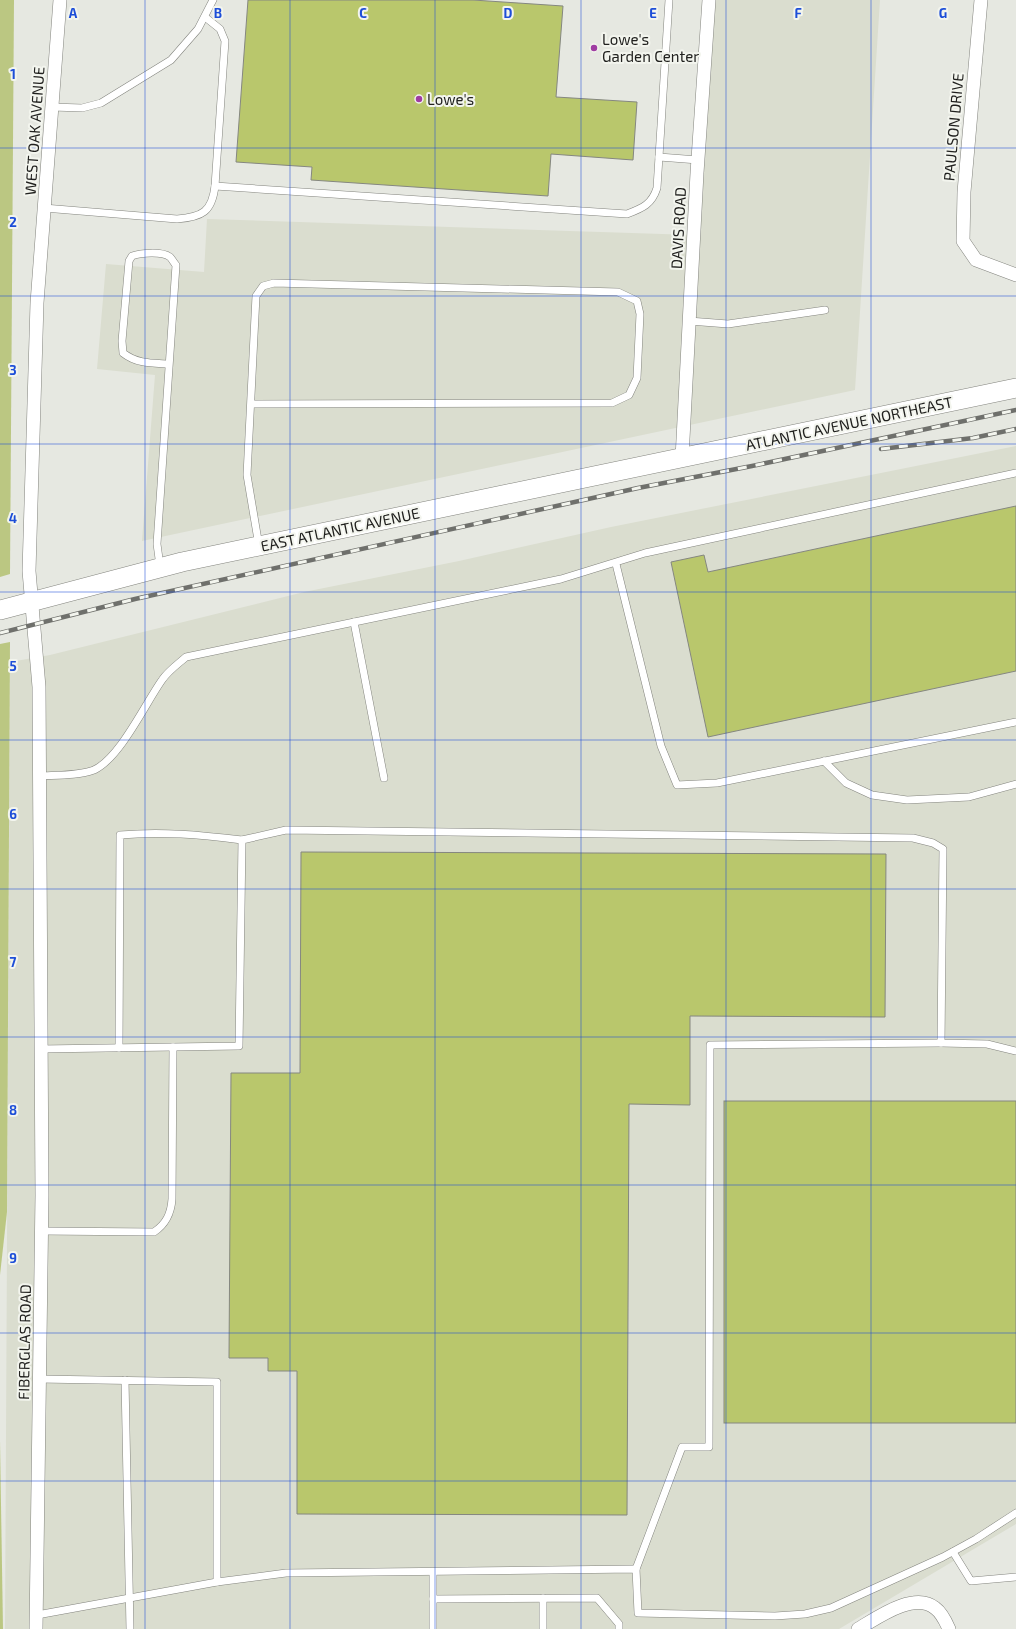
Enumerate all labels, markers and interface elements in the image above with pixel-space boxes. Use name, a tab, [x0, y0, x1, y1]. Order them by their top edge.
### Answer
text: A	[69, 5, 78, 21]
text: B	[214, 5, 222, 21]
text: C	[359, 5, 367, 21]
text: D	[504, 5, 513, 21]
text: E	[649, 5, 657, 21]
text: F	[794, 5, 802, 21]
text: G	[939, 5, 947, 21]
place label: Lowe's Garden Center	[602, 30, 699, 65]
marker: Lowe's Garden Center	[589, 43, 599, 53]
text: 1	[10, 66, 16, 82]
street label: WEST OAK AVENUE	[21, 66, 47, 196]
street label: PAULSON DRIVE	[939, 72, 967, 182]
place label: Lowe's	[427, 90, 474, 108]
marker: Lowe's	[414, 94, 424, 104]
street label: DAVIS ROAD	[667, 187, 689, 269]
text: 2	[9, 214, 17, 230]
text: 3	[9, 362, 17, 378]
street label: ATLANTIC AVENUE NORTHEAST	[744, 392, 954, 454]
street label: EAST ATLANTIC AVENUE	[259, 503, 421, 555]
text: 4	[9, 510, 17, 526]
text: 5	[9, 658, 17, 674]
text: 6	[9, 806, 17, 822]
text: 7	[10, 954, 17, 970]
text: 8	[9, 1102, 17, 1118]
text: 9	[9, 1250, 17, 1266]
street label: FIBERGLAS ROAD	[14, 1284, 34, 1400]

